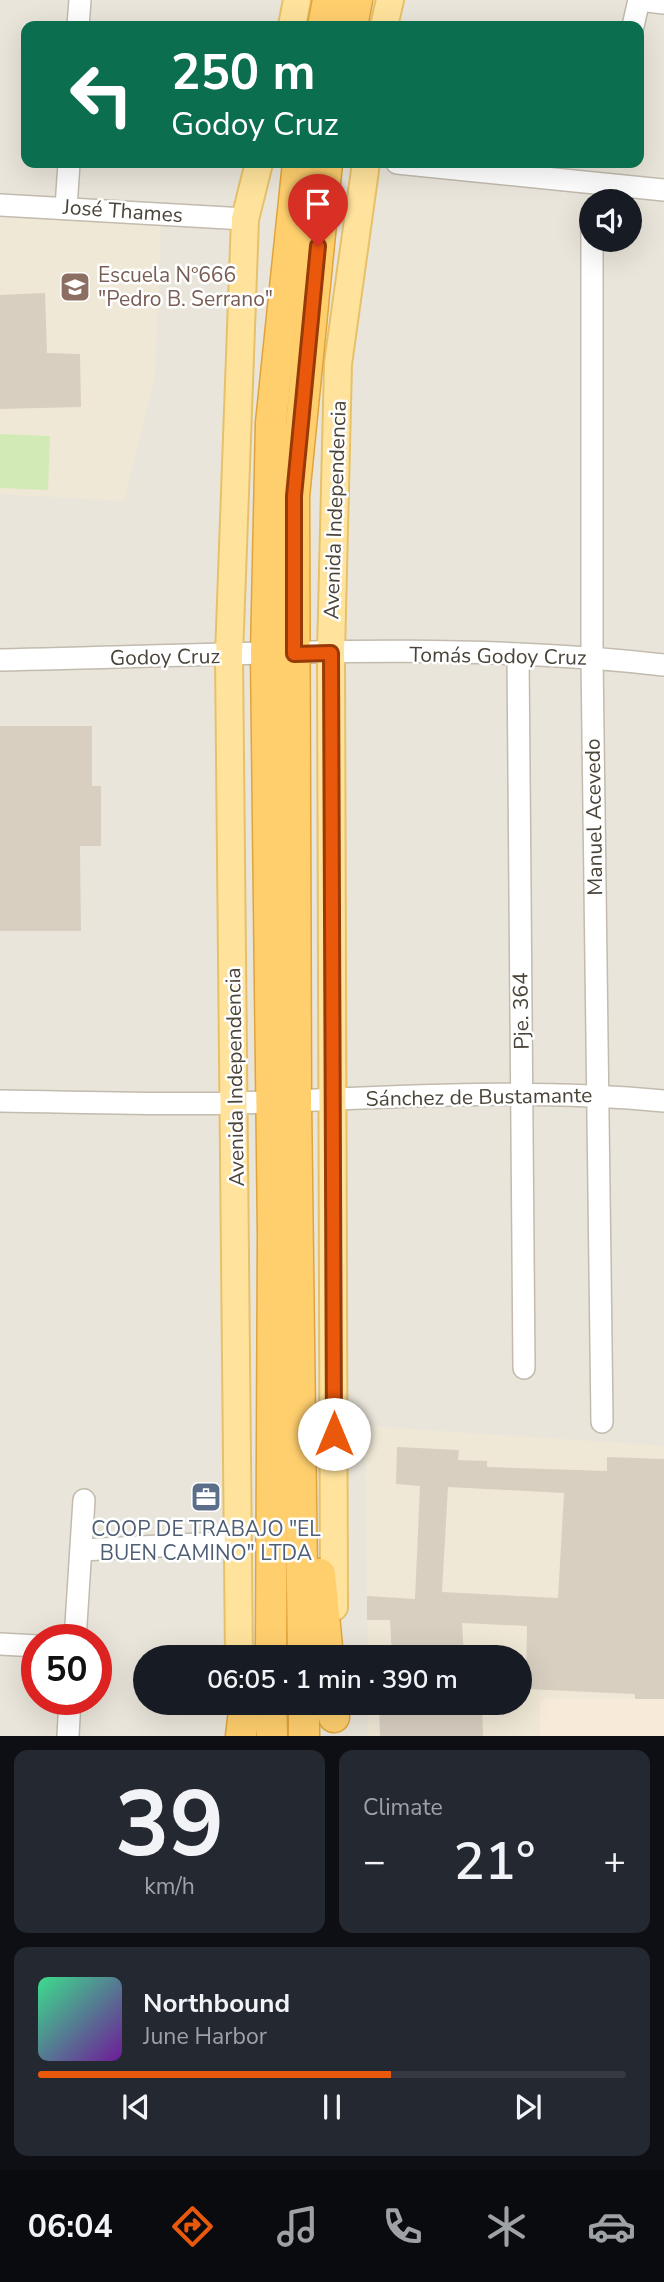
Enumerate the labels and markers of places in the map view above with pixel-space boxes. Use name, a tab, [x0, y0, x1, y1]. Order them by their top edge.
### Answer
pin	[288, 174, 348, 246]
place label: Escuela Nº666 "Pedro B. Serrano"	[98, 261, 273, 313]
school or university icon: Escuela Nº666 "Pedro B. Serrano"	[58, 270, 92, 304]
office icon: COOP DE TRABAJO "EL BUEN CAMINO" LTDA	[189, 1480, 223, 1514]
place label: COOP DE TRABAJO "EL BUEN CAMINO" LTDA	[91, 1515, 321, 1567]

